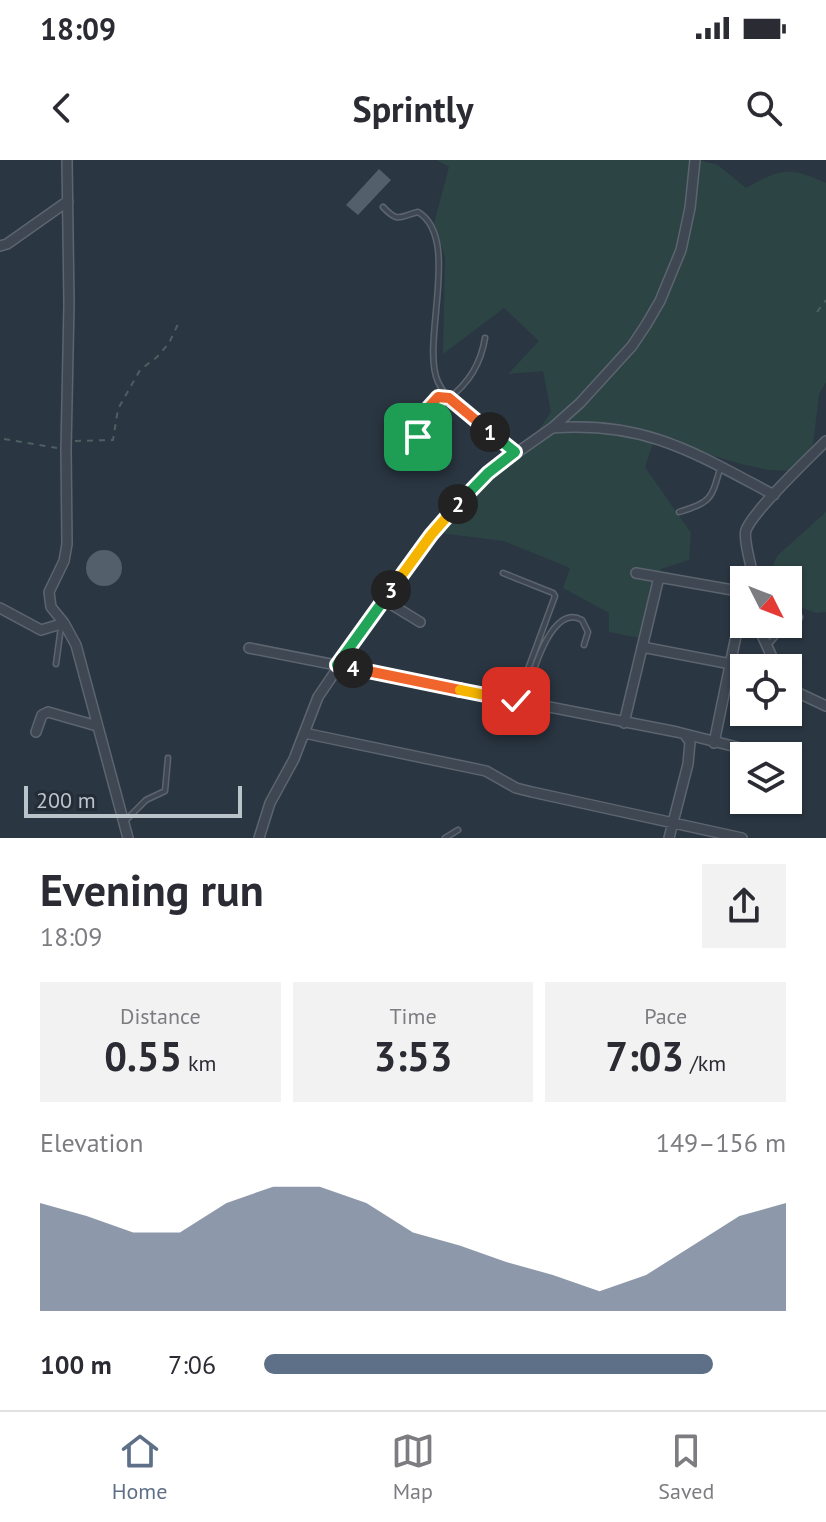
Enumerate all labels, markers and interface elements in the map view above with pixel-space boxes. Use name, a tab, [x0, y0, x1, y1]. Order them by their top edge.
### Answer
text: 18:09	[40, 9, 116, 48]
text: Sprintly	[353, 85, 473, 132]
icon: back	[40, 86, 84, 130]
icon: search	[742, 86, 786, 130]
pin	[384, 403, 452, 471]
pin: 1	[470, 412, 510, 452]
icon: arrive	[396, 415, 440, 459]
text: 1	[484, 418, 496, 446]
pin: 2	[438, 484, 478, 524]
text: 2	[452, 490, 464, 518]
north arrow	[730, 566, 802, 638]
map controls	[730, 566, 802, 814]
pin: 3	[371, 570, 411, 610]
text: 3	[385, 576, 397, 604]
pin: 4	[333, 648, 373, 688]
text: 4	[347, 654, 359, 682]
button: locate	[730, 654, 802, 726]
pin	[482, 667, 550, 735]
icon: check	[494, 679, 538, 723]
button: layers	[730, 742, 802, 814]
scale bar	[24, 782, 242, 818]
text: 200 m	[36, 786, 96, 814]
text: Evening run	[40, 861, 264, 918]
button: share	[702, 864, 786, 948]
text: 18:09	[40, 920, 102, 953]
text: Distance	[120, 1002, 201, 1030]
text: Time	[389, 1002, 437, 1030]
text: Pace	[644, 1002, 687, 1030]
text: 0.55	[104, 1030, 182, 1082]
text: 3:53	[374, 1030, 452, 1082]
text: 7:03	[605, 1030, 684, 1082]
text: km	[182, 1049, 216, 1077]
text: /km	[684, 1049, 726, 1077]
text: Elevation	[40, 1126, 144, 1159]
text: 149–156 m	[656, 1126, 786, 1159]
text: 100 m	[40, 1348, 112, 1381]
text: 7:06	[168, 1348, 216, 1381]
tab: Home	[112, 1429, 167, 1505]
tab: Map	[391, 1429, 435, 1505]
tab: Saved	[658, 1429, 714, 1505]

